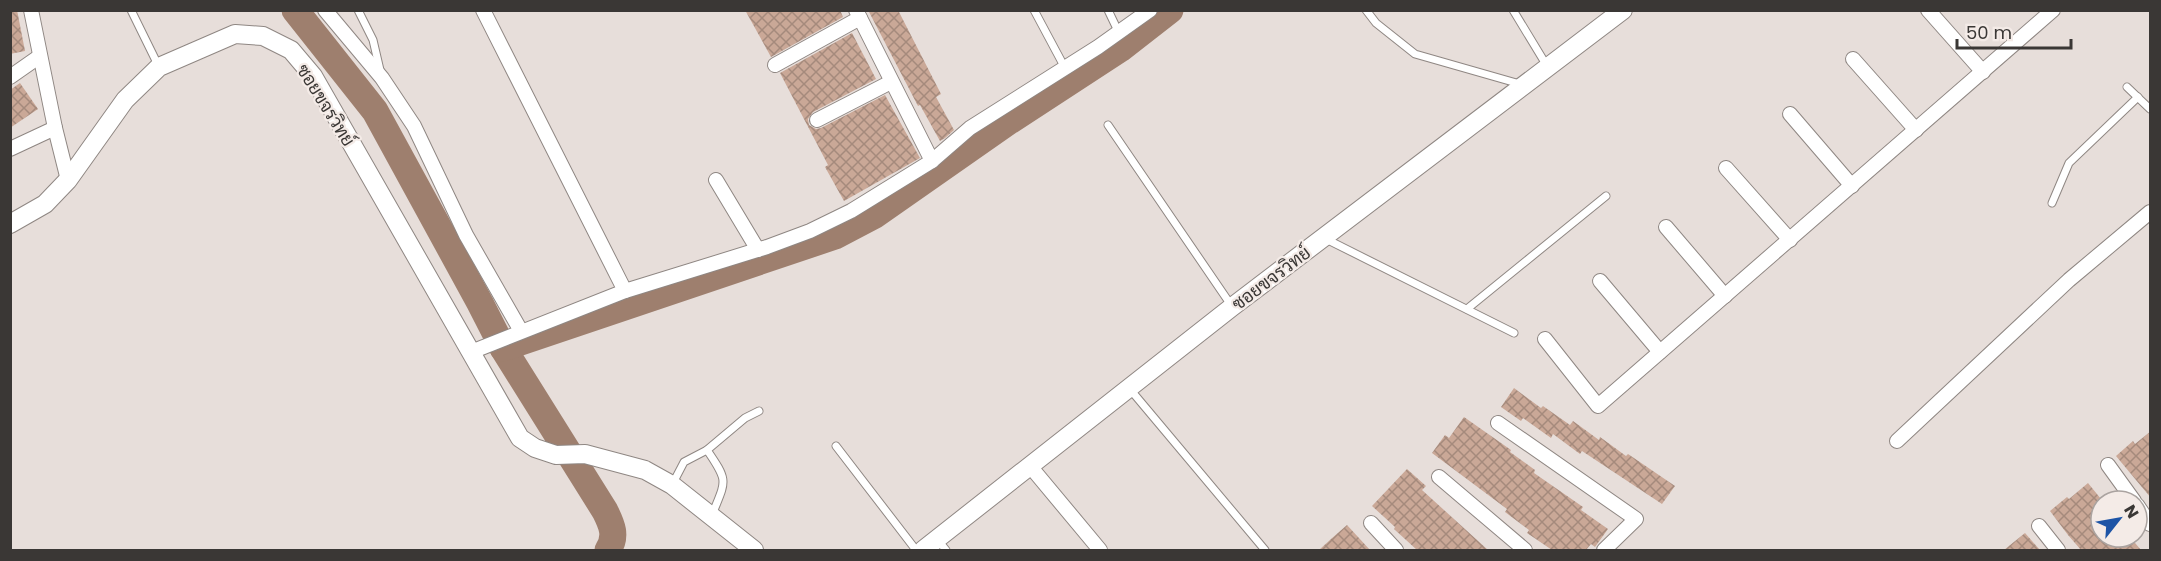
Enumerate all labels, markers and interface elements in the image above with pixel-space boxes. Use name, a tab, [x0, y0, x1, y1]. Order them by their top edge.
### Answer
scale bar	[1957, 12, 2071, 50]
text: 50 m	[1966, 20, 2012, 45]
street label: ซอยขจรวิทย์	[291, 59, 361, 151]
street label: ซอยขจรวิทย์	[1226, 240, 1316, 316]
north arrow	[2089, 489, 2149, 549]
text: N	[2118, 500, 2144, 523]

